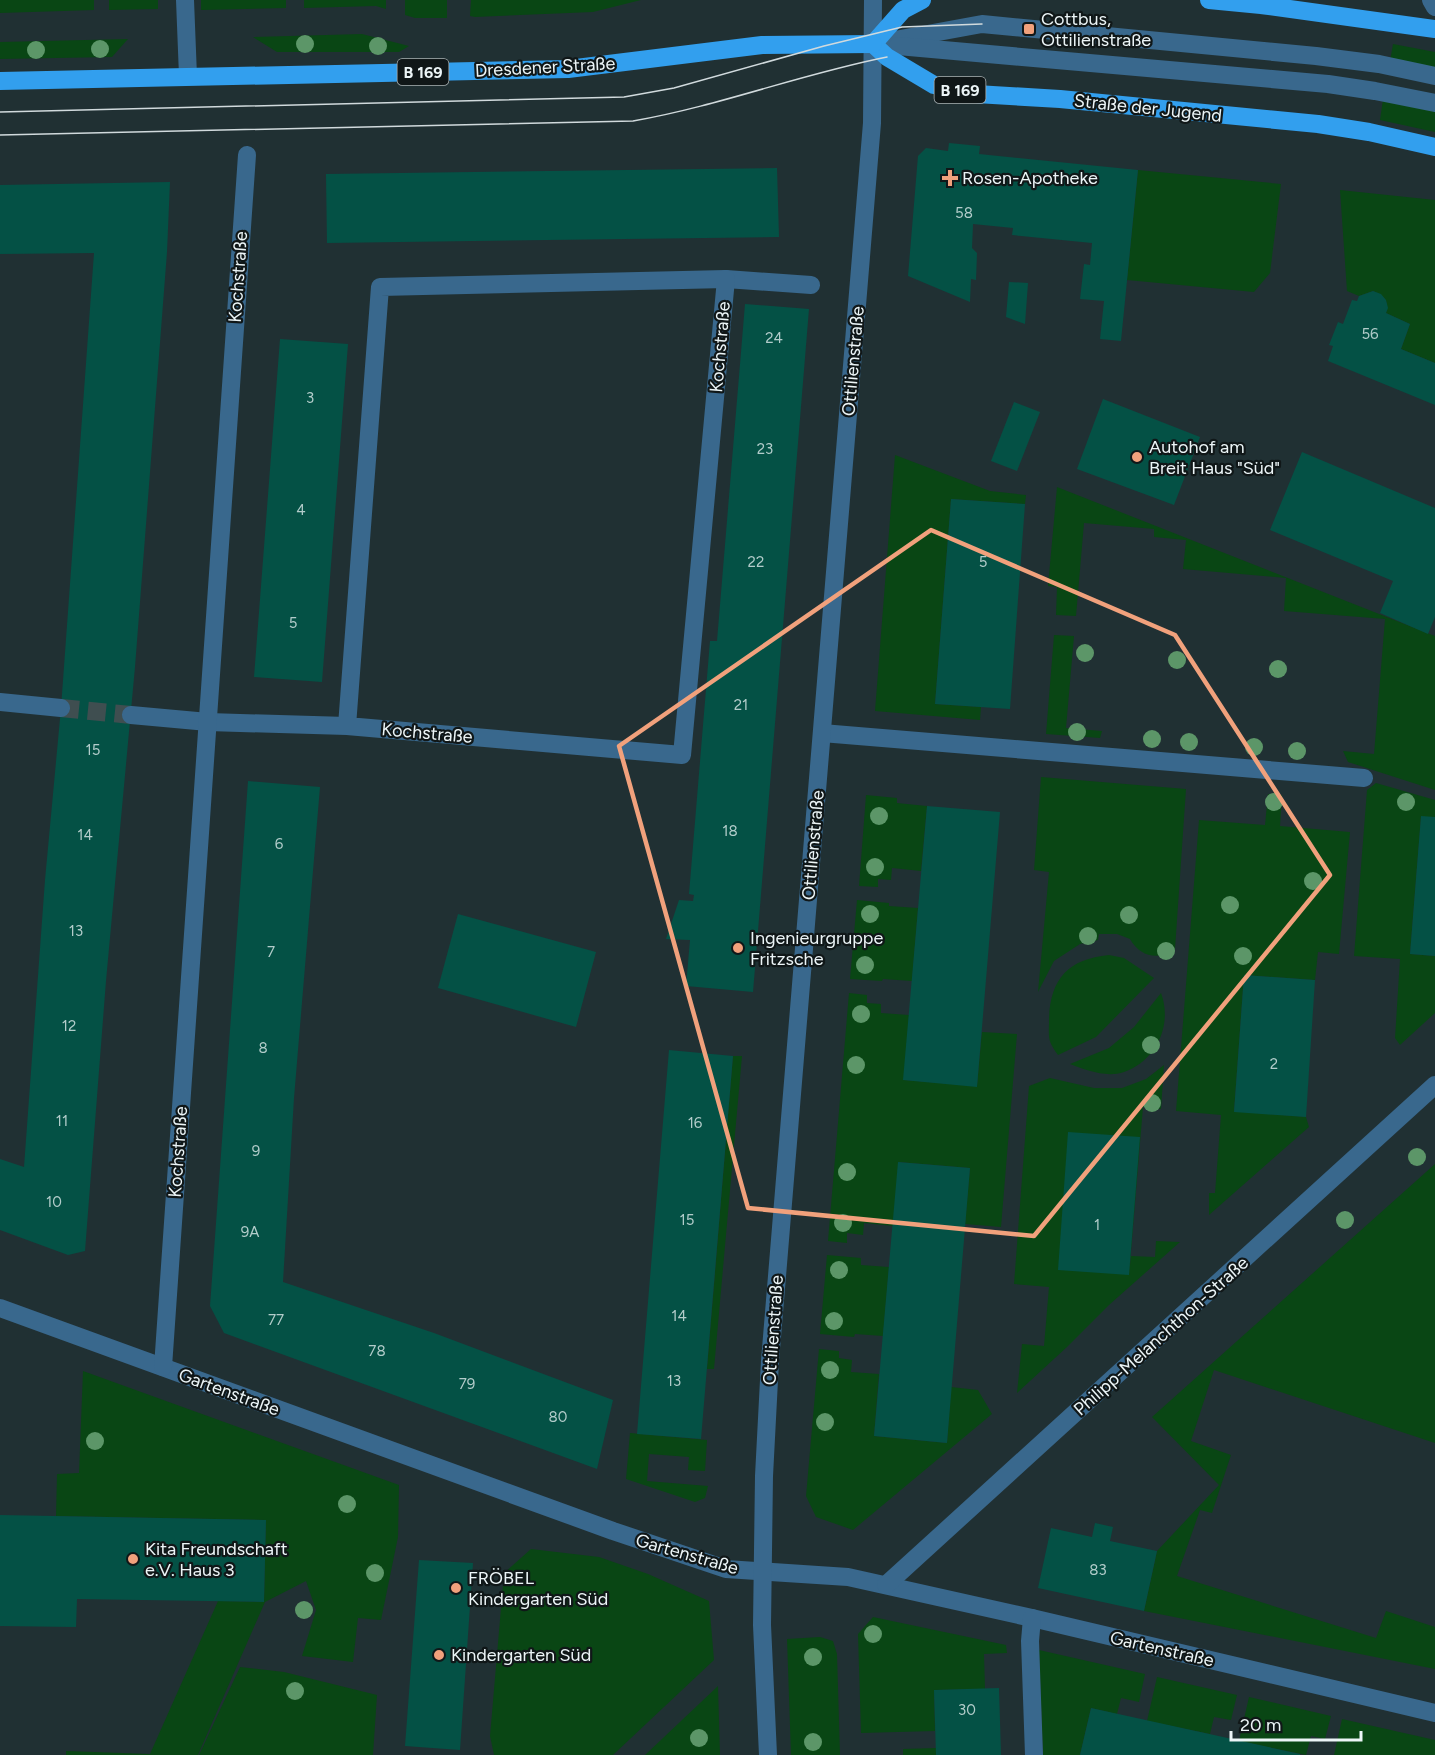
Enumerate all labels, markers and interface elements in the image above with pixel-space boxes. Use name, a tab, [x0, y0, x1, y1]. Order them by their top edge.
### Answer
place label: Cottbus, Ottilienstraße	[1041, 8, 1151, 51]
marker: Cottbus, Ottilienstraße	[1022, 22, 1036, 36]
street label: Dresdener Straße	[474, 52, 616, 82]
road number: B 169	[398, 59, 448, 85]
road number: B 169	[934, 77, 986, 103]
street label: Straße der Jugend	[1073, 89, 1223, 127]
place label: Rosen-Apotheke	[962, 167, 1098, 189]
marker: Rosen-Apotheke	[943, 171, 957, 185]
house number: 58	[955, 204, 973, 222]
street label: Kochstraße	[224, 230, 252, 323]
street label: Kochstraße	[705, 300, 735, 394]
street label: Ottilienstraße	[837, 305, 869, 417]
house number: 56	[1361, 325, 1379, 343]
house number: 24	[765, 329, 783, 347]
house number: 3	[306, 389, 314, 407]
place label: Autohof am Breit Haus "Süd"	[1149, 436, 1280, 479]
house number: 23	[757, 440, 773, 458]
marker: Autohof am Breit Haus "Süd"	[1130, 450, 1144, 464]
house number: 4	[296, 501, 306, 519]
house number: 22	[748, 553, 764, 571]
house number: 5	[979, 553, 987, 571]
house number: 5	[289, 614, 297, 632]
house number: 21	[734, 696, 748, 714]
street label: Kochstraße	[380, 718, 474, 748]
house number: 15	[86, 741, 100, 759]
street label: Ottilienstraße	[797, 789, 829, 901]
house number: 18	[722, 822, 738, 840]
house number: 14	[77, 826, 93, 844]
house number: 6	[275, 835, 284, 853]
house number: 13	[69, 922, 83, 940]
place label: Ingenieurgruppe Fritzsche	[750, 927, 883, 970]
marker: Ingenieurgruppe Fritzsche	[731, 941, 745, 955]
house number: 7	[267, 943, 275, 961]
house number: 12	[62, 1017, 76, 1035]
house number: 8	[258, 1039, 268, 1057]
house number: 2	[1270, 1055, 1278, 1073]
street label: Kochstraße	[164, 1105, 192, 1198]
house number: 11	[56, 1112, 68, 1130]
house number: 16	[688, 1114, 703, 1132]
house number: 9	[252, 1142, 260, 1160]
house number: 10	[46, 1193, 62, 1211]
house number: 15	[680, 1211, 694, 1229]
house number: 1	[1094, 1216, 1100, 1234]
house number: 9A	[241, 1223, 259, 1241]
street label: Philipp-Melanchthon-Straße	[1069, 1252, 1253, 1420]
street label: Ottilienstraße	[758, 1274, 788, 1386]
house number: 14	[671, 1307, 687, 1325]
house number: 77	[268, 1311, 284, 1329]
house number: 78	[368, 1342, 386, 1360]
street label: Gartenstraße	[175, 1364, 283, 1421]
house number: 13	[667, 1372, 681, 1390]
house number: 79	[459, 1375, 475, 1393]
house number: 80	[549, 1408, 567, 1426]
street label: Gartenstraße	[633, 1529, 741, 1579]
place label: Kita Freundschaft e.V. Haus 3	[145, 1538, 288, 1581]
marker: Kita Freundschaft e.V. Haus 3	[126, 1552, 140, 1566]
house number: 83	[1089, 1561, 1107, 1579]
place label: FRÖBEL Kindergarten Süd	[468, 1567, 608, 1610]
marker: FRÖBEL Kindergarten Süd	[449, 1581, 463, 1595]
street label: Gartenstraße	[1108, 1626, 1216, 1672]
place label: Kindergarten Süd	[451, 1644, 591, 1666]
marker: Kindergarten Süd	[432, 1648, 446, 1662]
house number: 30	[958, 1701, 976, 1719]
scale bar	[1231, 1704, 1362, 1742]
text: 20 m	[1240, 1714, 1281, 1736]

